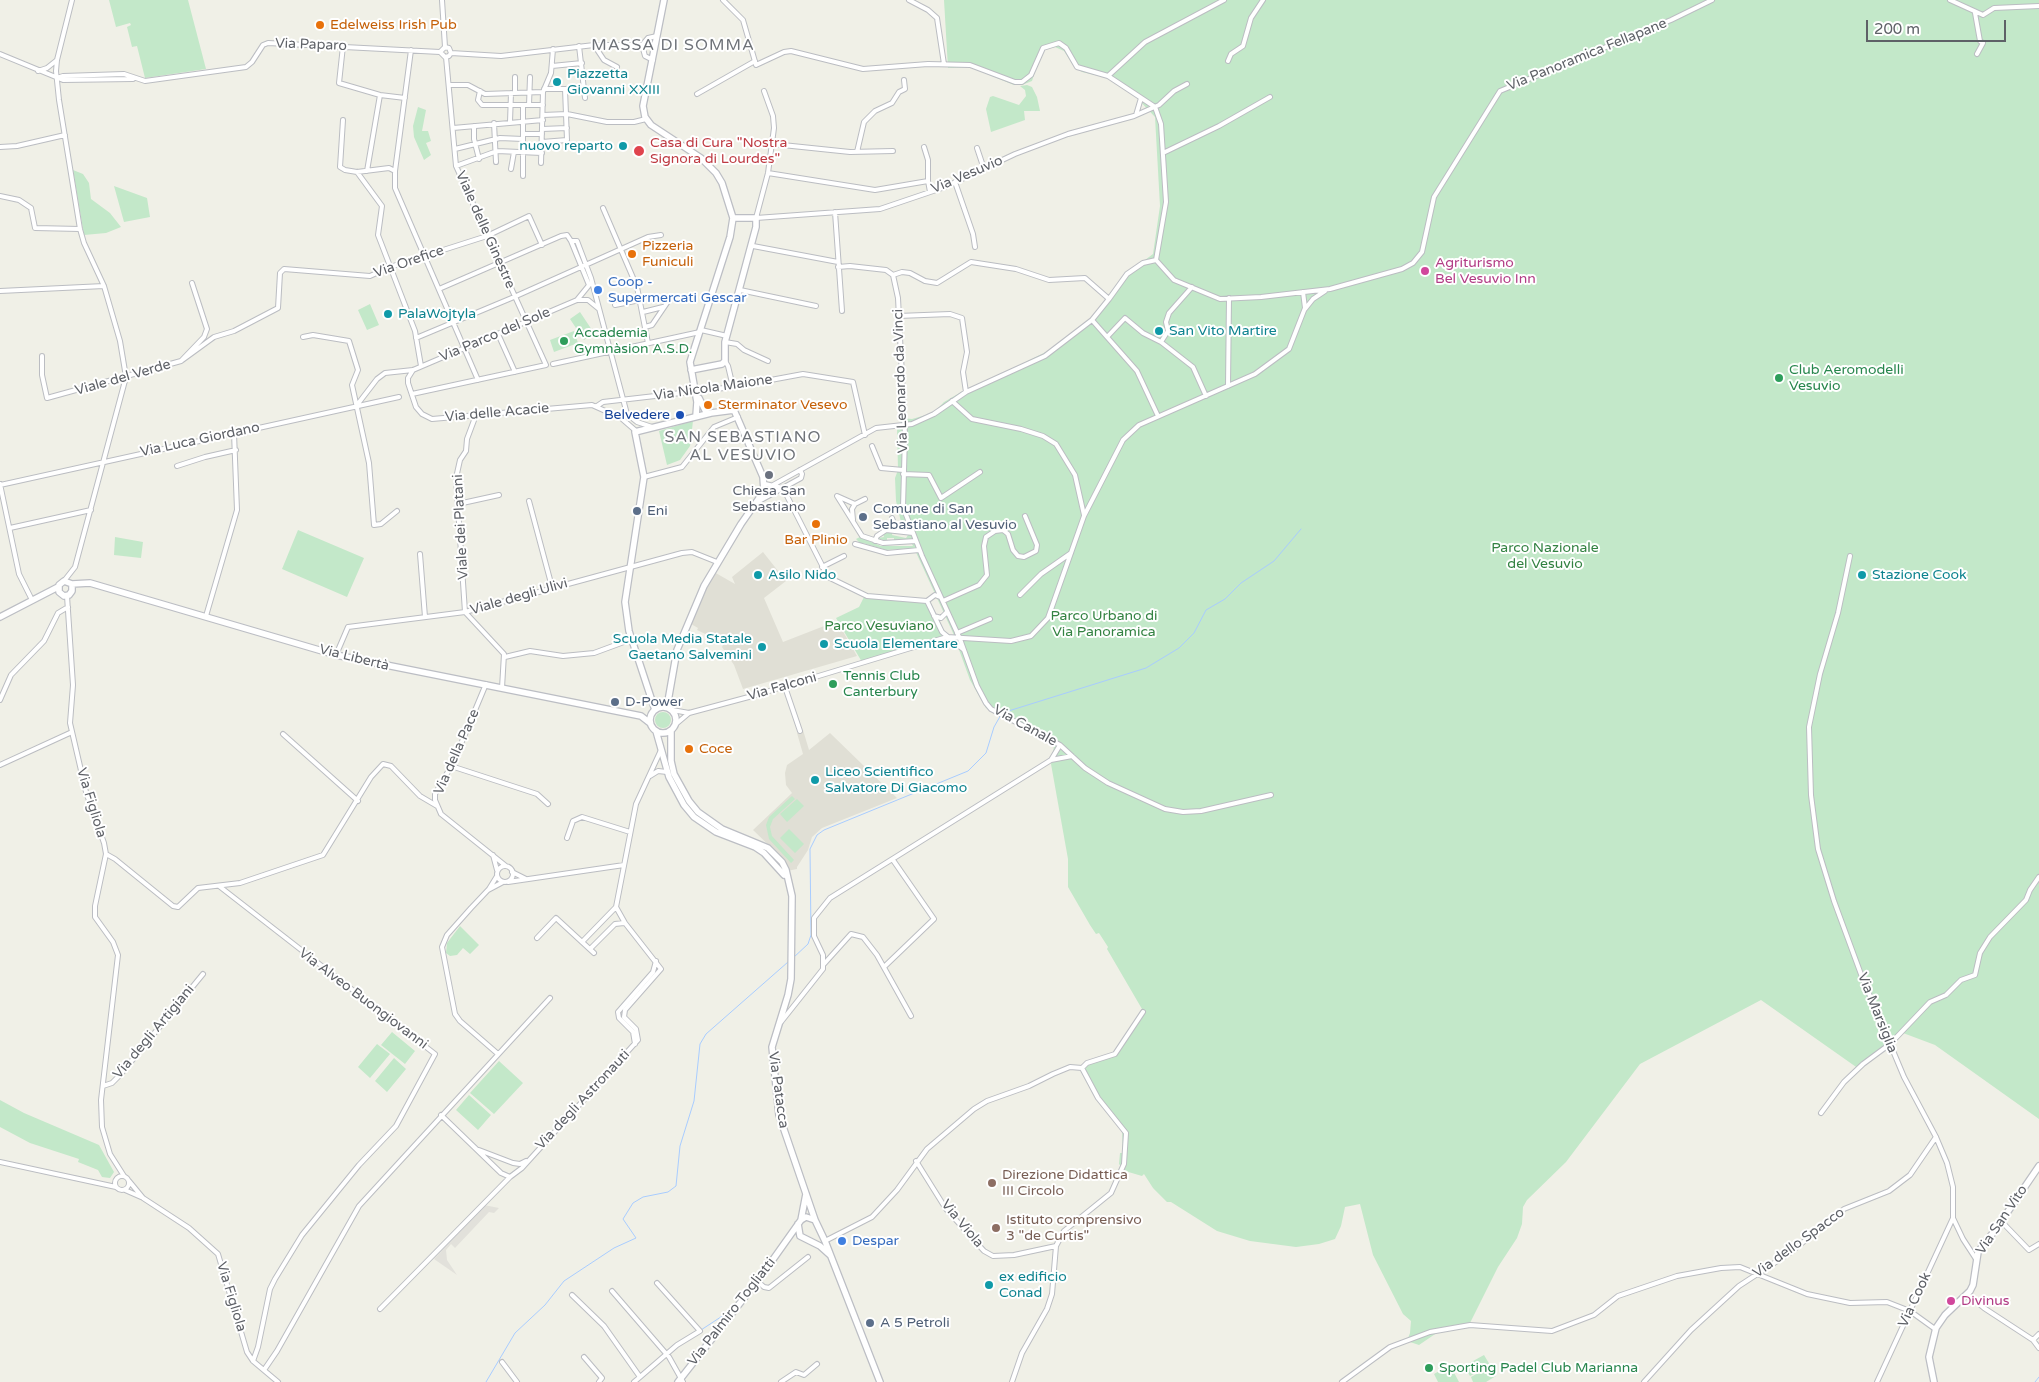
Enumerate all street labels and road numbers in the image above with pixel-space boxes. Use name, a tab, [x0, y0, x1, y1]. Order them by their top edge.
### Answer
street label: Via Panoramica Fellapane	[1505, 15, 1669, 95]
street label: Via Paparo	[275, 35, 347, 55]
street label: Via Vesuvio	[929, 152, 1005, 198]
street label: Viale delle Ginestre	[452, 169, 518, 291]
street label: Via Orefice	[372, 242, 446, 282]
street label: Via Parco del Sole	[437, 304, 553, 366]
street label: Via Leonardo da Vinci	[890, 309, 912, 453]
street label: Viale del Verde	[73, 356, 173, 400]
street label: Via Nicola Maione	[652, 371, 774, 405]
street label: Via delle Acacie	[444, 400, 550, 426]
street label: Via Luca Giordano	[139, 419, 261, 461]
street label: Viale dei Platani	[450, 474, 472, 580]
street label: Viale degli Ulivi	[468, 575, 570, 619]
street label: Via Libertà	[317, 641, 391, 675]
street label: Via Falconi	[745, 669, 819, 705]
street label: Via Canale	[990, 702, 1060, 750]
street label: Via della Pace	[431, 707, 483, 797]
street label: Via Figliola	[72, 766, 110, 840]
street label: Via Alveo Buongiovanni	[295, 945, 431, 1053]
street label: Via Marsiglia	[1853, 970, 1901, 1056]
street label: Via degli Artigiani	[110, 982, 198, 1082]
street label: Via degli Astronauti	[532, 1047, 634, 1153]
street label: Via Patacca	[764, 1051, 792, 1129]
street label: Via San Vito	[1973, 1182, 2031, 1258]
street label: Via Viola	[937, 1197, 987, 1251]
street label: Via dello Spacco	[1750, 1204, 1848, 1282]
street label: Via Palmiro Togliatti	[685, 1255, 779, 1369]
street label: Via Figliola	[212, 1260, 250, 1334]
street label: Via Cook	[1895, 1270, 1935, 1330]

